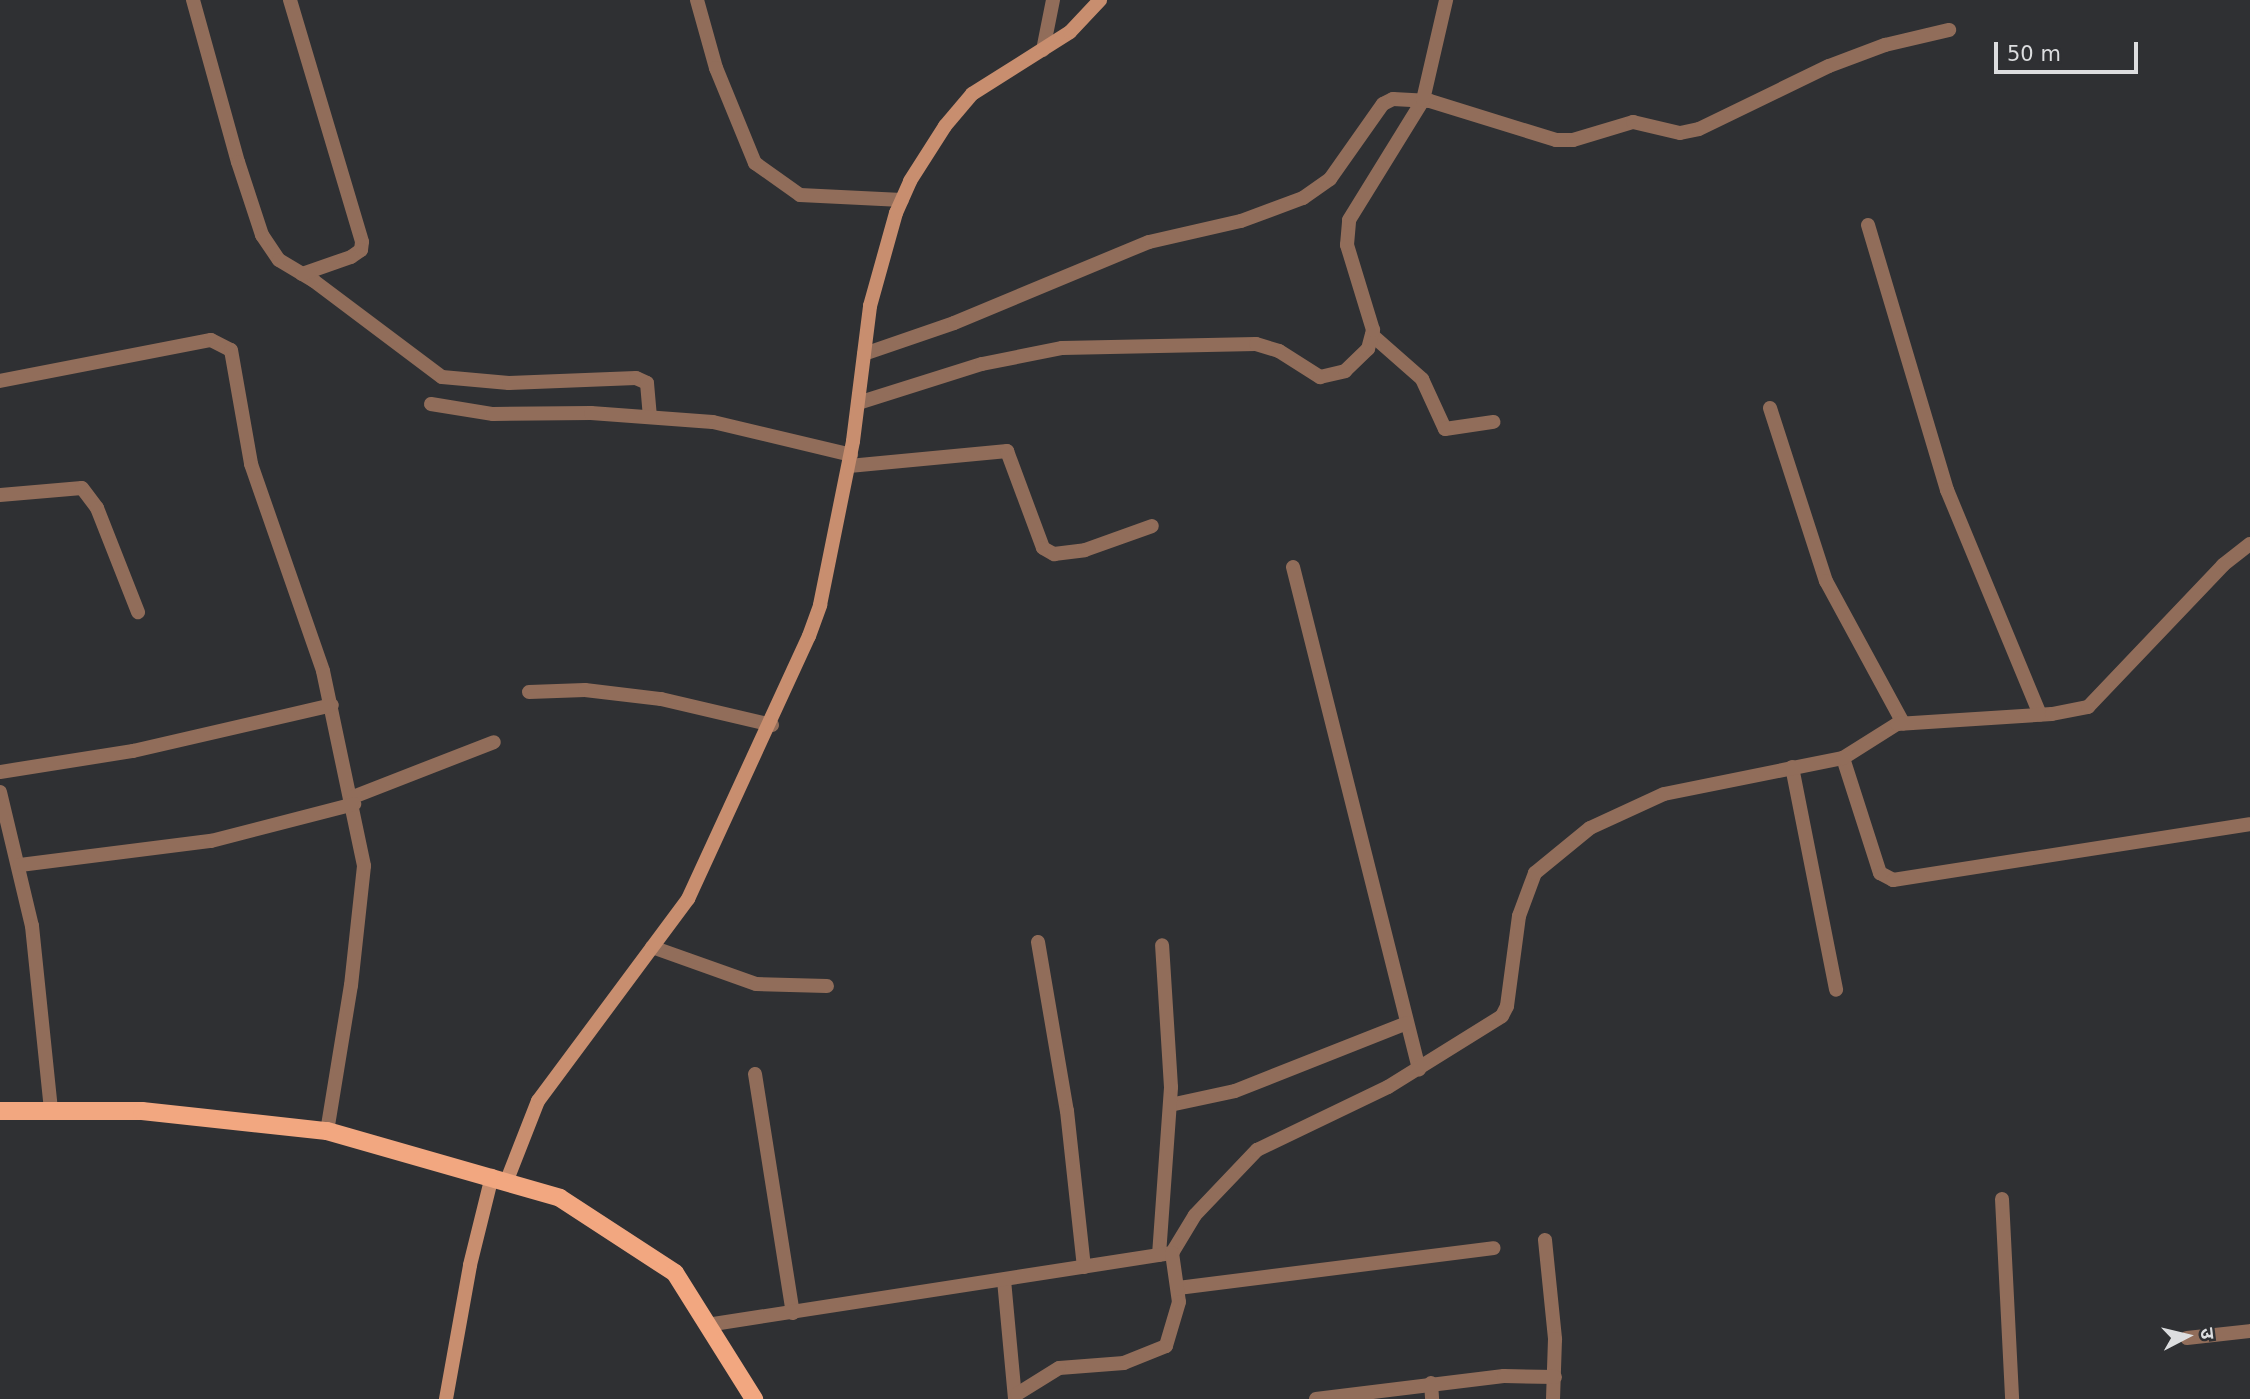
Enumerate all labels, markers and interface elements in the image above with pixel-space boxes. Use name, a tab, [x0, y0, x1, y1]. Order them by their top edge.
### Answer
scale bar	[1998, 28, 2142, 72]
text: 50 m	[2007, 42, 2061, 66]
north arrow	[2152, 1301, 2222, 1371]
text: उ	[2196, 1327, 2219, 1340]

